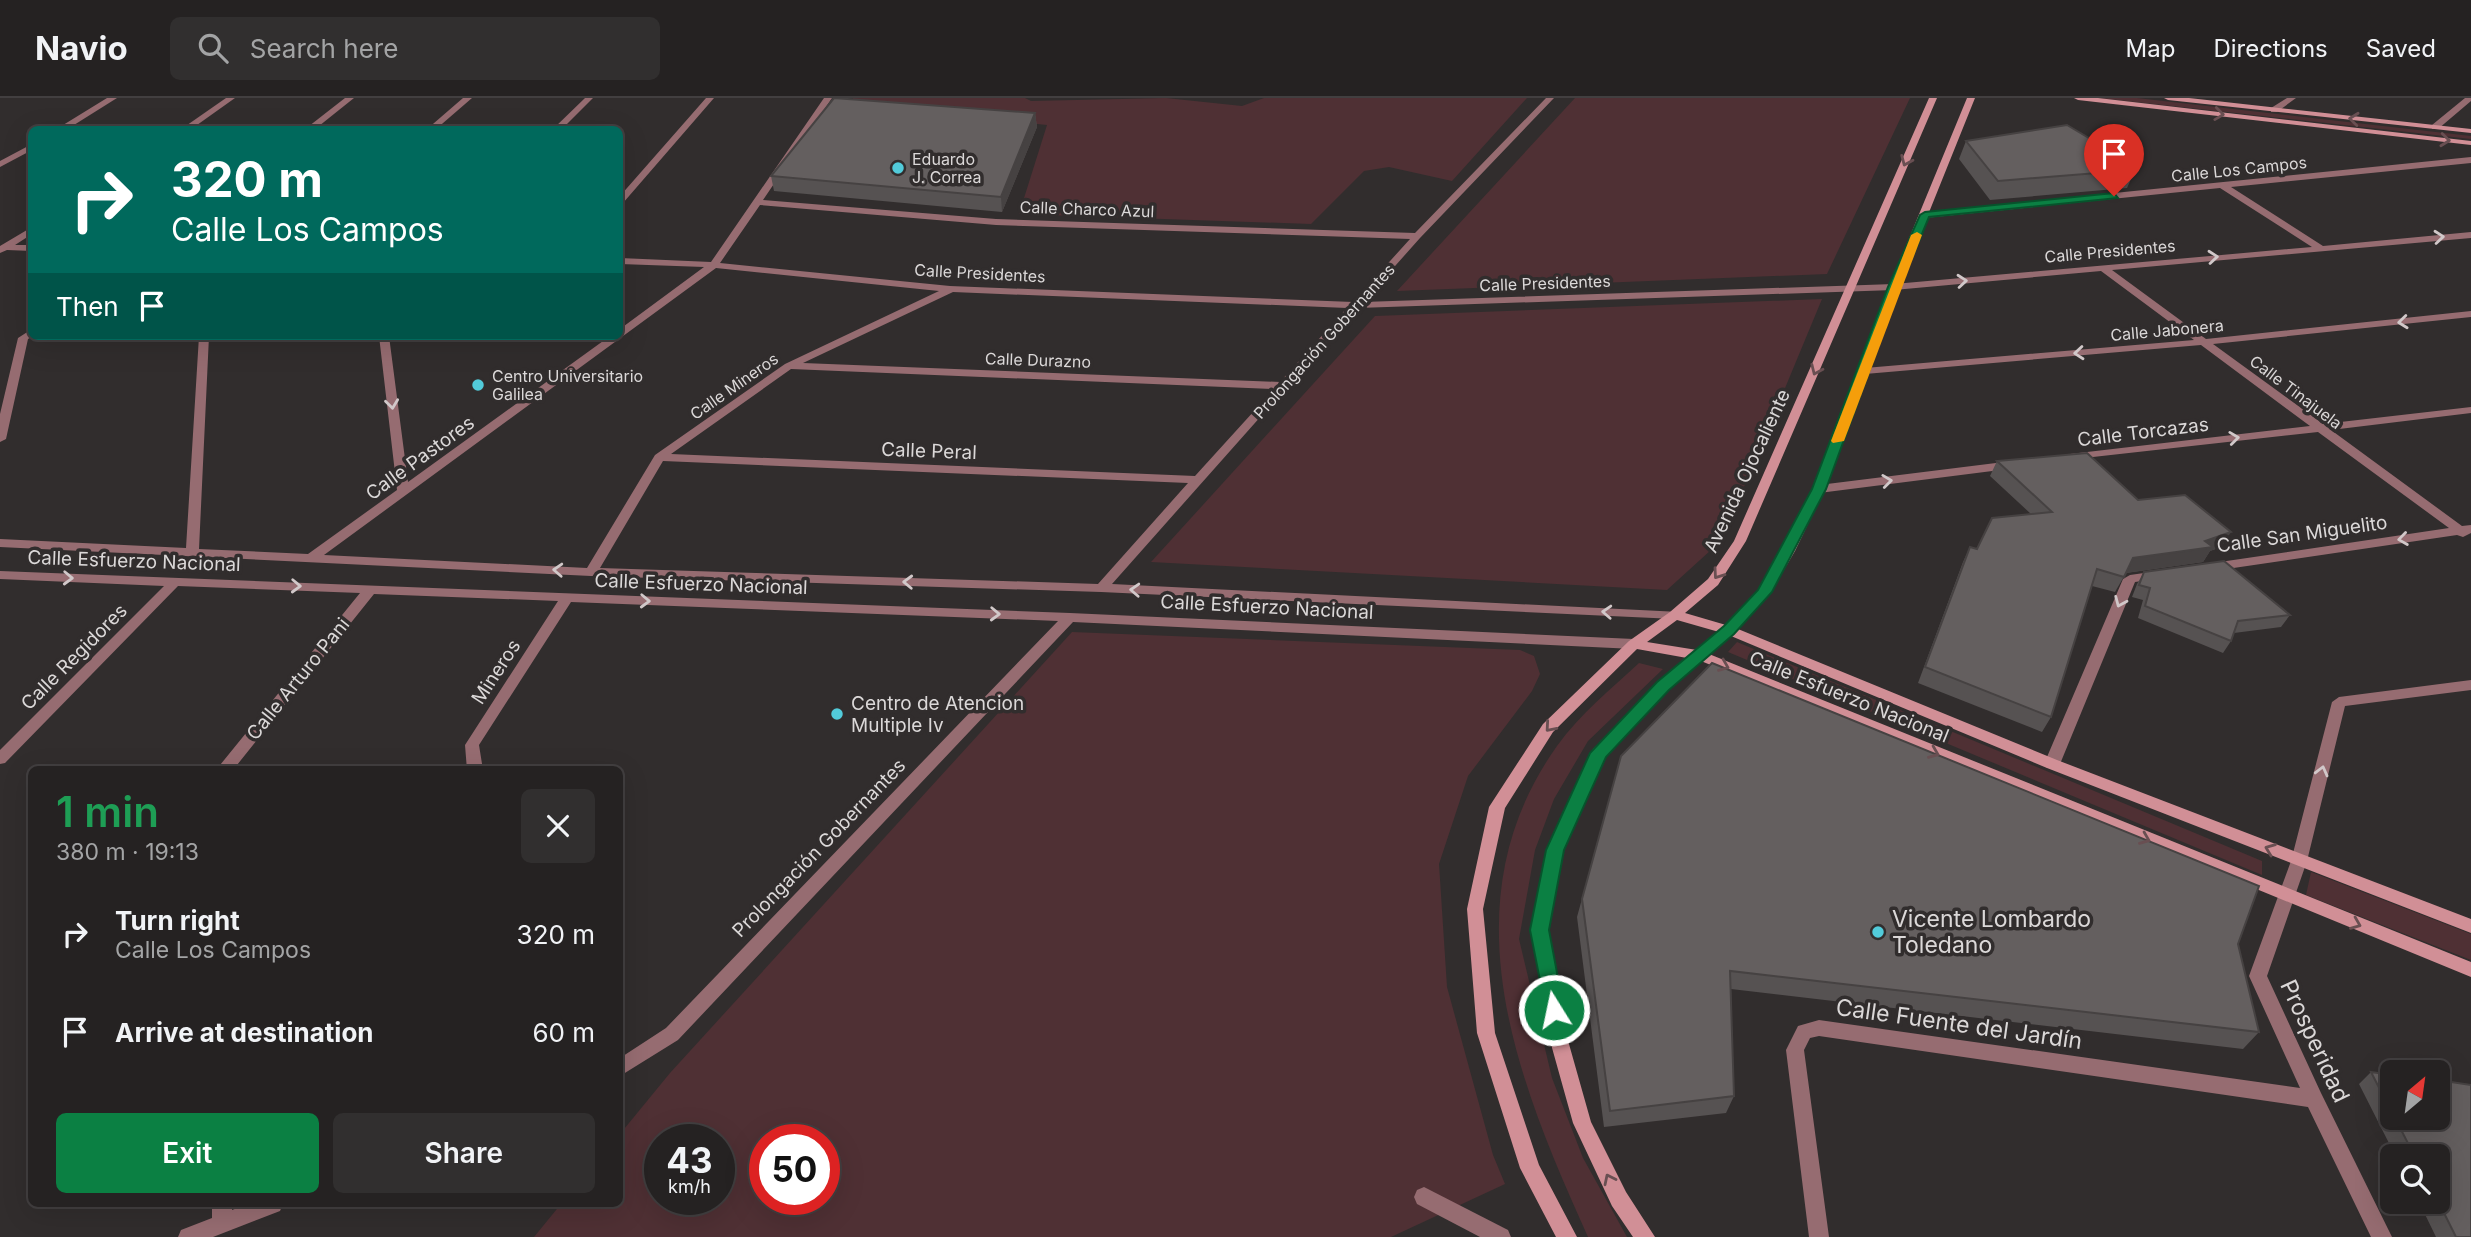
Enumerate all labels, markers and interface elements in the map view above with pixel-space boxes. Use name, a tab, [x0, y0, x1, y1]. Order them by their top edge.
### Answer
search box	[170, 17, 660, 80]
text: Navio	[35, 28, 128, 68]
icon: search	[194, 29, 232, 67]
text: Search here	[250, 33, 398, 64]
text: Map	[2126, 34, 2175, 63]
text: Directions	[2213, 34, 2328, 63]
text: Saved	[2366, 34, 2436, 63]
one-way arrow	[2214, 106, 2225, 121]
one-way arrow	[2349, 111, 2360, 126]
pin	[2084, 124, 2144, 196]
one-way arrow	[2439, 132, 2451, 147]
icon: arrive	[2095, 135, 2133, 173]
place label: Eduardo J. Correa	[912, 149, 981, 187]
text: 320 m	[171, 150, 323, 209]
street label: Calle Los Campos	[2170, 152, 2308, 186]
icon: right	[56, 154, 147, 245]
one-way arrow	[1901, 154, 1915, 166]
marker: Eduardo J. Correa	[890, 160, 906, 176]
street label: Calle Charco Azul	[1019, 197, 1155, 221]
text: Calle Los Campos	[171, 210, 444, 249]
one-way arrow	[2434, 230, 2445, 245]
street label: Calle Presidentes	[2044, 235, 2176, 267]
one-way arrow	[2208, 250, 2219, 265]
street label: Prolongación Gobernantes	[1249, 259, 1399, 423]
street label: Calle Presidentes	[914, 260, 1046, 286]
street label: Calle Presidentes	[1479, 271, 1611, 295]
one-way arrow	[1957, 274, 1968, 289]
icon: arrive	[133, 287, 171, 325]
text: Then	[56, 291, 119, 322]
one-way arrow	[2397, 314, 2409, 329]
street label: Calle Jabonera	[2110, 315, 2224, 345]
one-way arrow	[2073, 345, 2084, 360]
street label: Calle Mineros	[686, 348, 782, 424]
street label: Calle Durazno	[985, 348, 1091, 372]
street label: Calle Tinajuela	[2246, 351, 2346, 433]
one-way arrow	[1810, 363, 1824, 375]
place label: Centro Universitario Galilea	[492, 366, 643, 404]
marker: Centro Universitario Galilea	[470, 377, 486, 393]
street label: Avenida Ojocaliente	[1699, 386, 1795, 556]
one-way arrow	[385, 398, 400, 410]
street label: Calle Pastores	[361, 411, 479, 505]
street label: Calle Torcazas	[2076, 413, 2210, 451]
one-way arrow	[2228, 431, 2240, 446]
street label: Calle Peral	[881, 438, 977, 464]
one-way arrow	[1881, 473, 1892, 488]
street label: Calle San Miguelito	[2215, 511, 2389, 557]
one-way arrow	[2398, 531, 2409, 546]
street label: Calle Esfuerzo Nacional	[27, 546, 241, 576]
one-way arrow	[552, 563, 563, 578]
one-way arrow	[1714, 566, 1726, 579]
street label: Calle Esfuerzo Nacional	[594, 569, 808, 599]
one-way arrow	[63, 570, 74, 585]
one-way arrow	[902, 574, 912, 590]
one-way arrow	[290, 579, 301, 594]
one-way arrow	[1129, 582, 1140, 597]
street label: Calle Esfuerzo Nacional	[1160, 590, 1374, 624]
one-way arrow	[640, 594, 651, 609]
one-way arrow	[2115, 595, 2129, 607]
street label: Calle Regidores	[16, 599, 132, 715]
one-way arrow	[1601, 605, 1612, 620]
one-way arrow	[990, 606, 1001, 621]
street label: Calle Arturo Pani	[242, 613, 354, 745]
street label: Mineros	[467, 635, 525, 709]
street label: Calle Esfuerzo Nacional	[1746, 646, 1952, 748]
one-way arrow	[1717, 658, 1729, 672]
place label: Centro de Atencion Multiple Iv	[851, 692, 1024, 737]
marker: Centro de Atencion Multiple Iv	[829, 706, 845, 722]
one-way arrow	[1546, 719, 1558, 732]
one-way arrow	[1928, 744, 1940, 758]
street label: Prolongación Gobernantes	[728, 754, 910, 942]
one-way arrow	[2314, 765, 2328, 777]
text: 1 min	[56, 786, 159, 837]
button: close	[521, 789, 595, 863]
one-way arrow	[2138, 830, 2150, 844]
text: 380 m · 19:13	[56, 838, 199, 866]
one-way arrow	[2264, 844, 2276, 858]
text: Turn right	[115, 905, 240, 936]
place label: Vicente Lombardo Toledano	[1892, 905, 2091, 959]
icon: right	[56, 915, 94, 953]
one-way arrow	[2349, 915, 2361, 929]
text: 320 m	[517, 919, 595, 950]
marker: Vicente Lombardo Toledano	[1870, 924, 1886, 940]
text: Calle Los Campos	[115, 936, 311, 964]
position arrow	[1517, 973, 1591, 1047]
street label: Prosperidad	[2274, 975, 2356, 1107]
street label: Calle Fuente del Jardín	[1834, 993, 2084, 1055]
icon: arrive	[56, 1013, 94, 1051]
text: Arrive at destination	[115, 1017, 374, 1048]
text: 60 m	[532, 1017, 595, 1048]
north arrow	[2380, 1060, 2450, 1130]
map controls	[2380, 1060, 2450, 1214]
button: Exit	[56, 1113, 319, 1193]
button: Share	[333, 1113, 595, 1193]
speed limit sign: 50	[749, 1124, 840, 1215]
text: 43	[666, 1139, 713, 1181]
button: search	[2380, 1144, 2450, 1214]
one-way arrow	[1604, 1174, 1618, 1186]
text: km/h	[668, 1176, 711, 1197]

